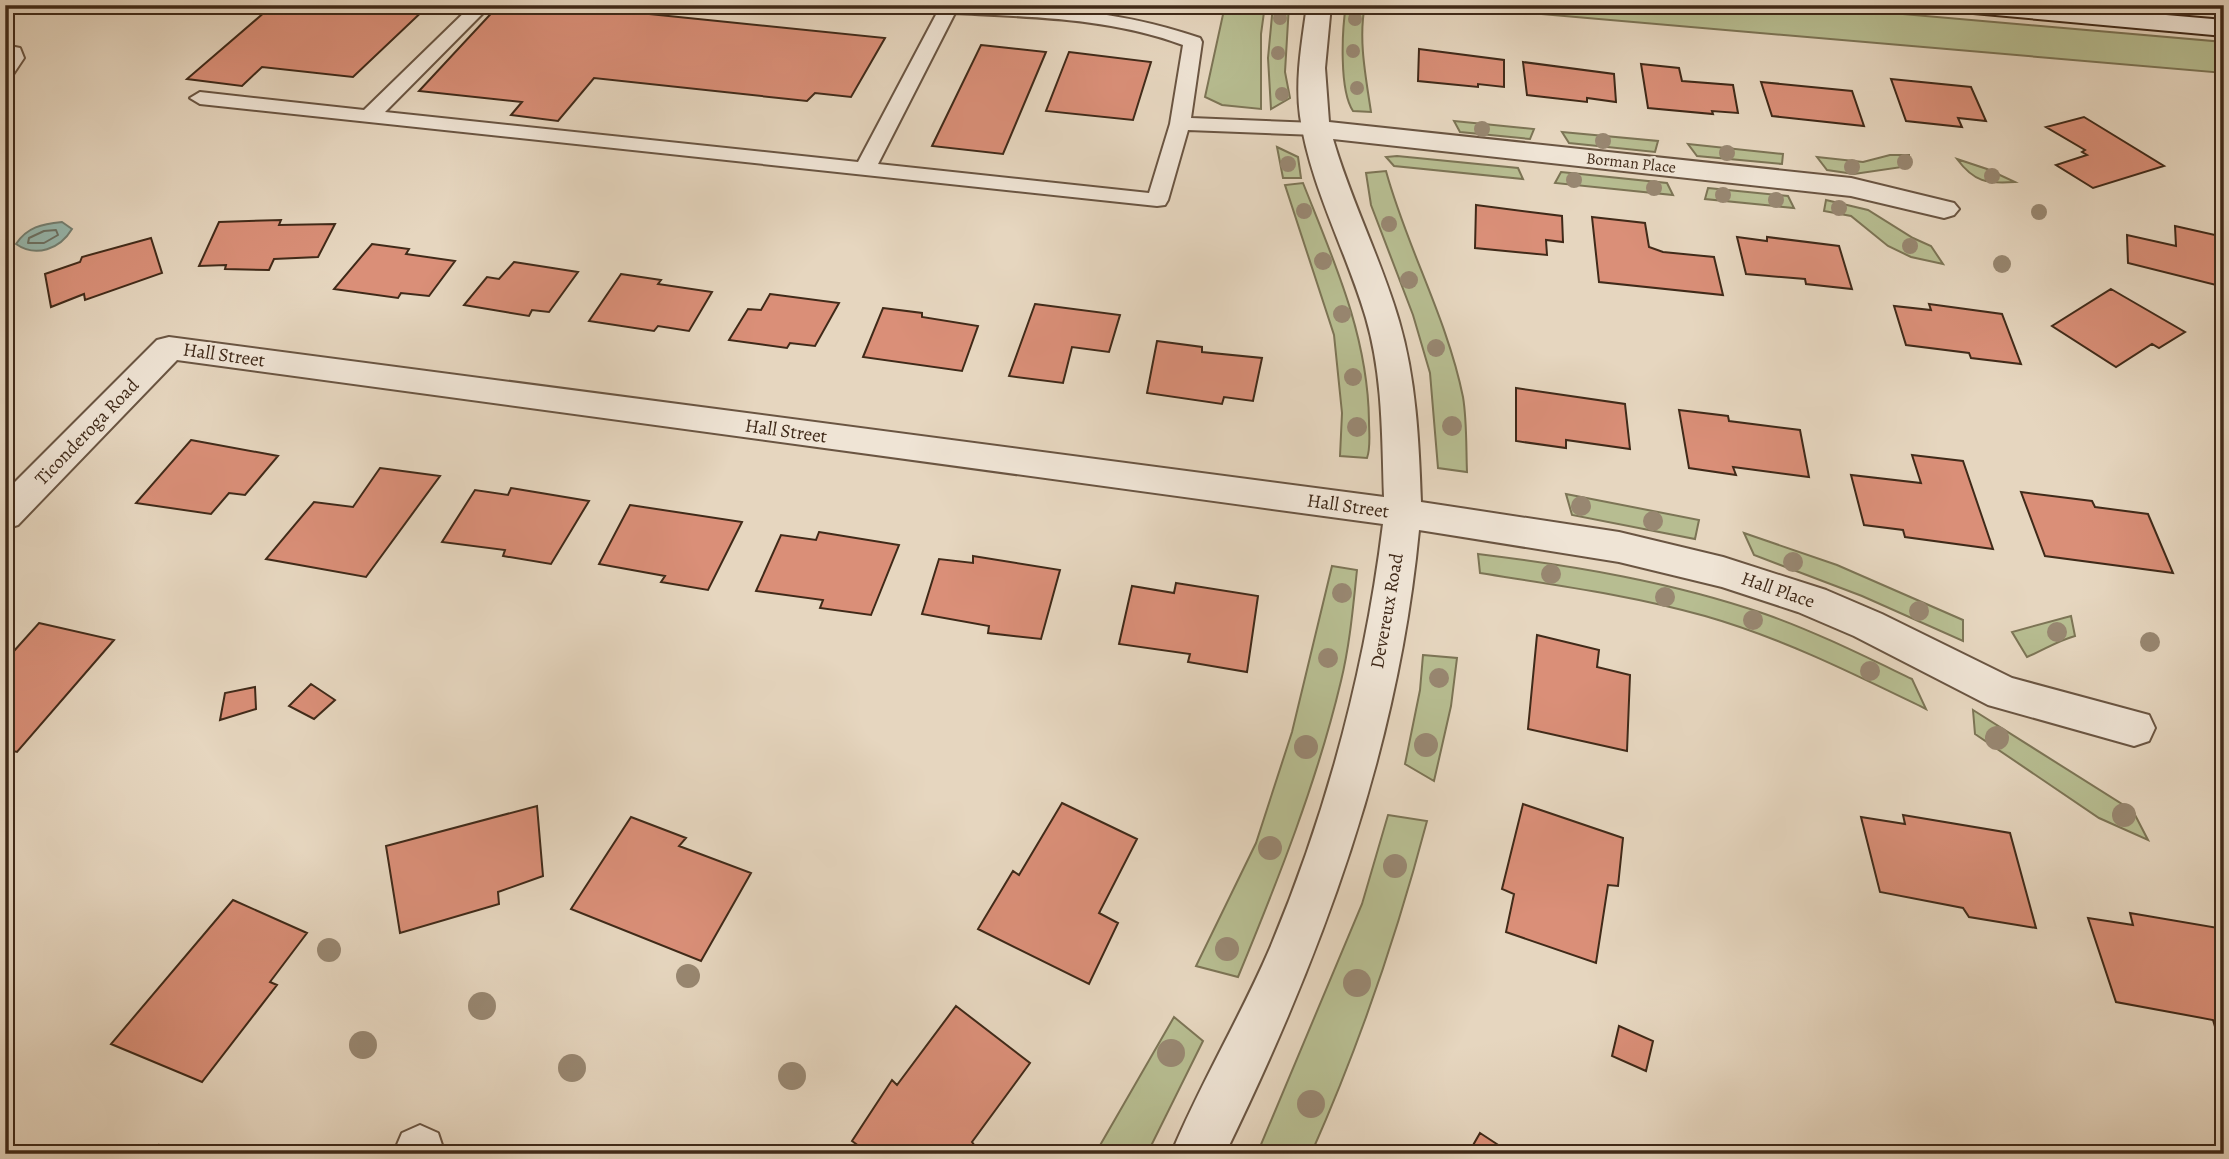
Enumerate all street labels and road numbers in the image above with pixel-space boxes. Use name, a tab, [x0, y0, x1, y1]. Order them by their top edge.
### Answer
street label: Borman Place	[1585, 147, 1677, 179]
street label: Hall Street	[181, 336, 267, 374]
street label: Ticonderoga Road	[29, 372, 145, 491]
street label: Hall Street	[743, 412, 829, 450]
street label: Hall Street	[1305, 487, 1391, 525]
street label: Devereux Road	[1364, 550, 1410, 671]
street label: Hall Place	[1738, 565, 1818, 615]

